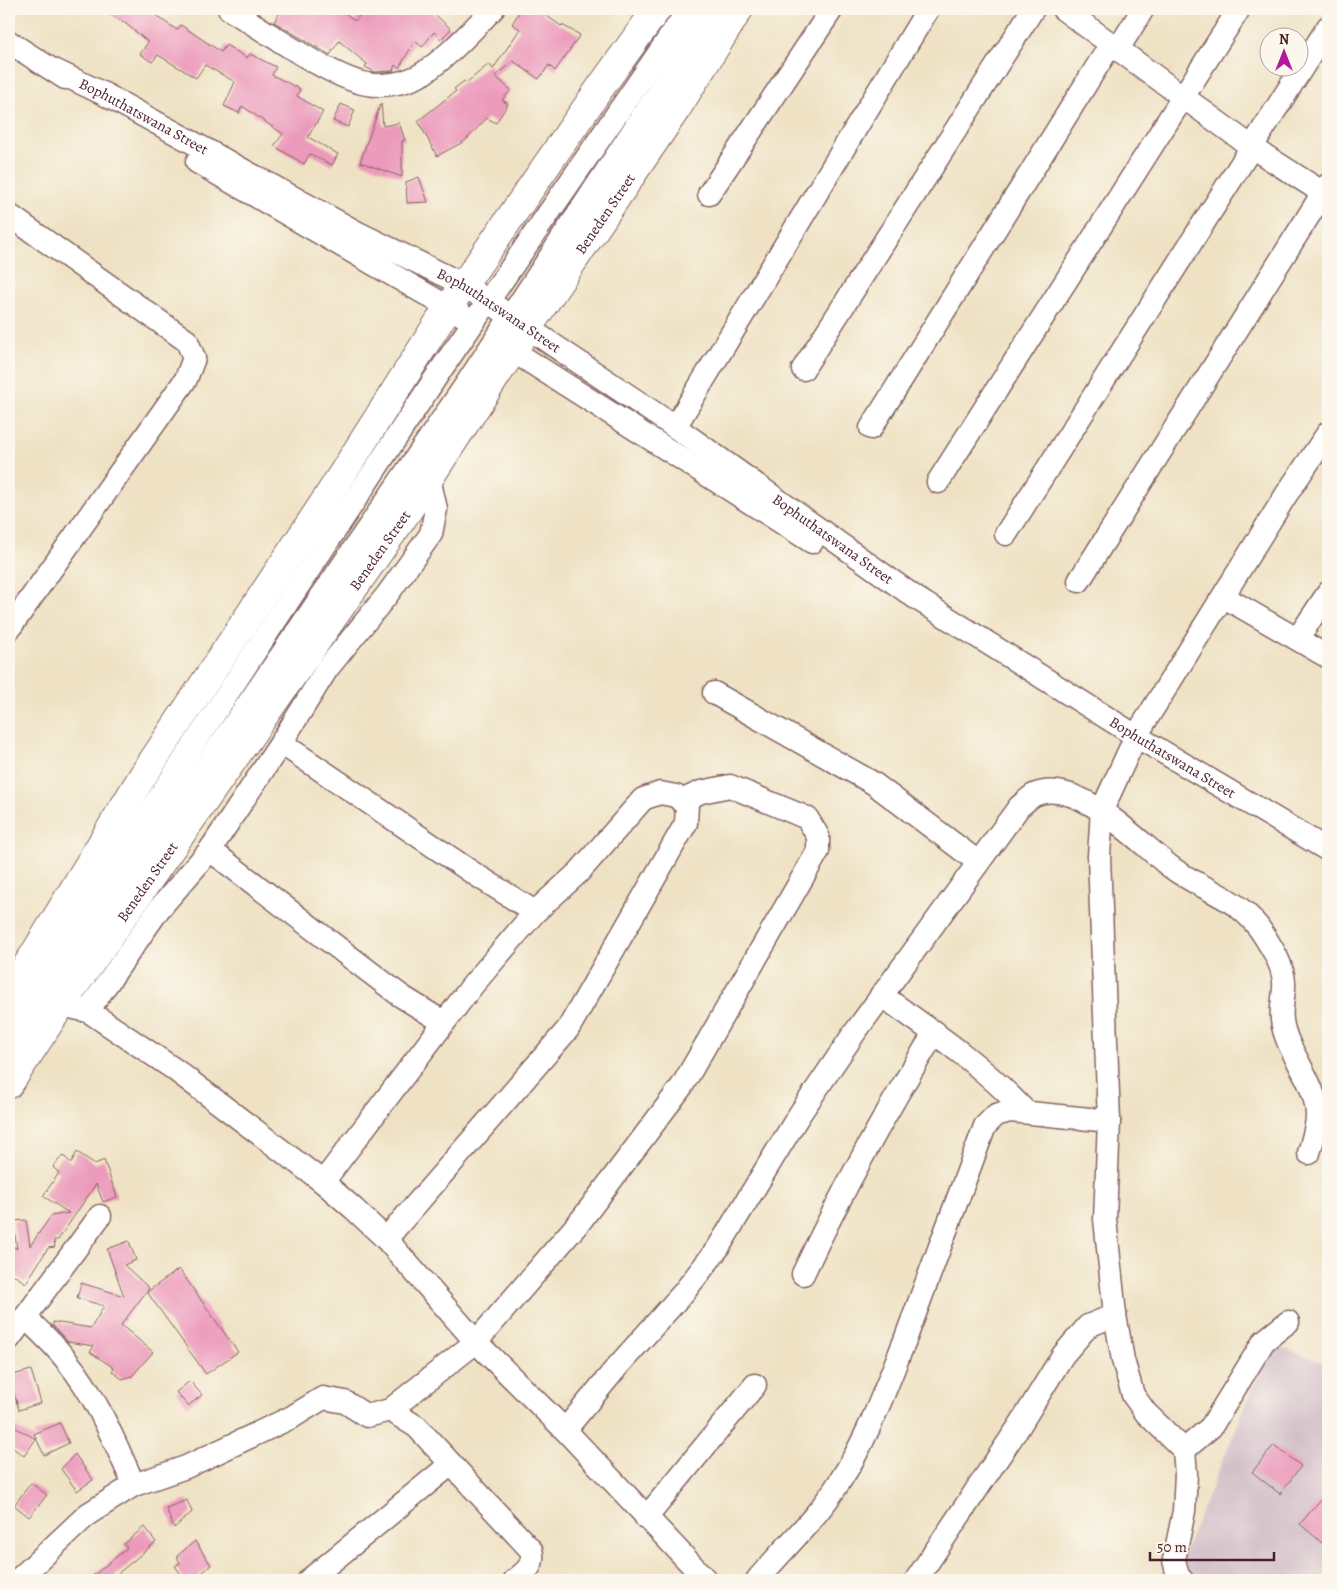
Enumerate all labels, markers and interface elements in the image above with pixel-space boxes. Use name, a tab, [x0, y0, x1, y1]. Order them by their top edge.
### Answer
north arrow	[1260, 28, 1310, 78]
text: N	[1279, 30, 1289, 49]
street label: Bophuthatswana Street	[76, 74, 212, 159]
street label: Beneden Street	[571, 169, 640, 258]
street label: Bophuthatswana Street	[434, 263, 565, 357]
street label: Bophuthatswana Street	[768, 489, 897, 589]
street label: Beneden Street	[345, 506, 415, 594]
street label: Bophuthatswana Street	[1106, 712, 1239, 803]
street label: Beneden Street	[112, 838, 182, 926]
scale bar	[1150, 1529, 1273, 1561]
text: 50 m	[1157, 1537, 1187, 1557]

